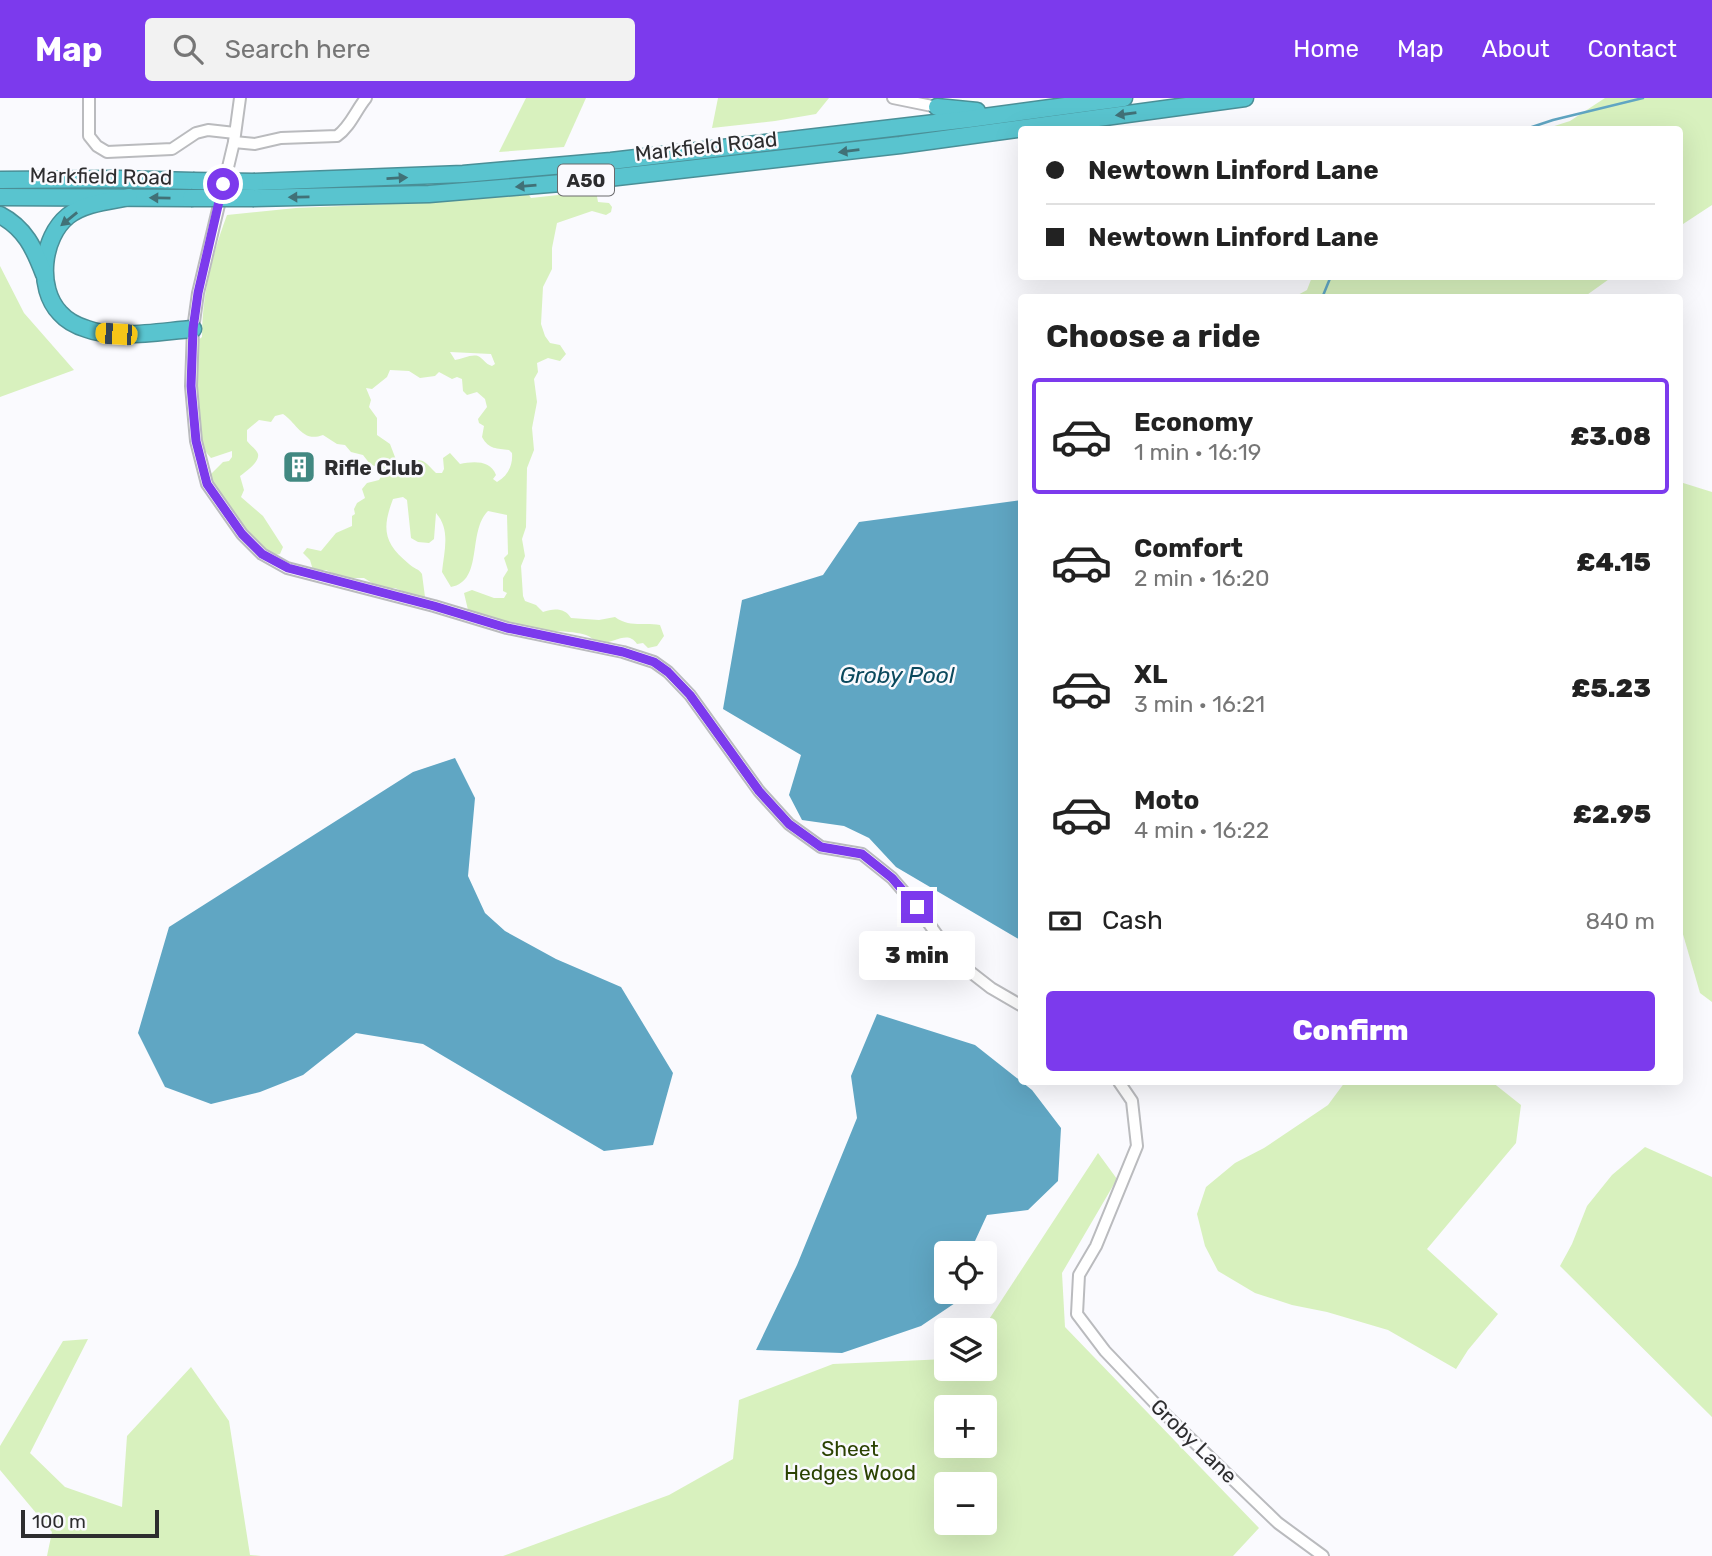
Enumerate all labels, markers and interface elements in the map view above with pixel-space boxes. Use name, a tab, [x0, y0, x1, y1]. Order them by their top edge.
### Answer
search box	[145, 18, 635, 81]
text: Map	[35, 30, 103, 69]
icon: search	[169, 30, 207, 68]
text: Search here	[225, 34, 370, 65]
text: Home	[1293, 35, 1359, 63]
text: Map	[1397, 35, 1444, 63]
text: About	[1482, 35, 1550, 63]
text: Contact	[1588, 35, 1677, 63]
one-way arrow	[1115, 109, 1137, 120]
street label: Markfield Road	[634, 126, 778, 166]
one-way arrow	[838, 146, 860, 157]
text: Newtown Linford Lane	[1088, 155, 1379, 186]
street label: Markfield Road	[29, 162, 173, 190]
road number: A50	[558, 164, 614, 195]
route start	[207, 168, 239, 200]
one-way arrow	[386, 172, 408, 183]
one-way arrow	[514, 181, 536, 192]
one-way arrow	[149, 192, 171, 203]
one-way arrow	[287, 192, 309, 203]
one-way arrow	[60, 211, 78, 226]
text: Newtown Linford Lane	[1088, 222, 1379, 253]
text: Choose a ride	[1046, 317, 1260, 355]
car	[95, 322, 138, 346]
icon: car	[1050, 405, 1113, 468]
text: Economy	[1134, 407, 1253, 438]
text: £3.08	[1570, 421, 1651, 452]
text: 1 min · 16:19	[1134, 438, 1261, 466]
building icon: Rifle Club	[280, 448, 318, 486]
place label: Rifle Club	[324, 455, 424, 480]
icon: car	[1050, 531, 1113, 594]
text: Comfort	[1134, 533, 1243, 564]
text: £4.15	[1576, 547, 1651, 578]
text: 2 min · 16:20	[1134, 564, 1270, 592]
icon: car	[1050, 657, 1113, 720]
text: XL	[1134, 659, 1167, 690]
water label: Groby Pool	[839, 661, 955, 689]
text: £5.23	[1571, 673, 1651, 704]
text: 3 min · 16:21	[1134, 690, 1265, 718]
icon: car	[1050, 783, 1113, 846]
text: Moto	[1134, 785, 1199, 816]
text: £2.95	[1573, 799, 1651, 830]
text: 4 min · 16:22	[1134, 816, 1269, 844]
route end	[901, 891, 933, 923]
icon: cash	[1046, 902, 1084, 940]
text: Cash	[1102, 905, 1163, 936]
text: 840 m	[1585, 907, 1655, 935]
callout: 3 min	[859, 932, 975, 980]
text: 3 min	[885, 941, 949, 969]
button: Confirm	[1046, 991, 1655, 1071]
map controls	[934, 1241, 997, 1535]
button: locate	[934, 1241, 997, 1304]
button: layers	[934, 1318, 997, 1381]
street label: Groby Lane	[1146, 1394, 1242, 1488]
button: +	[934, 1395, 997, 1458]
park label: Sheet Hedges Wood	[784, 1436, 916, 1485]
button: −	[934, 1472, 997, 1535]
scale bar	[21, 1507, 159, 1539]
text: 100 m	[32, 1510, 86, 1533]

